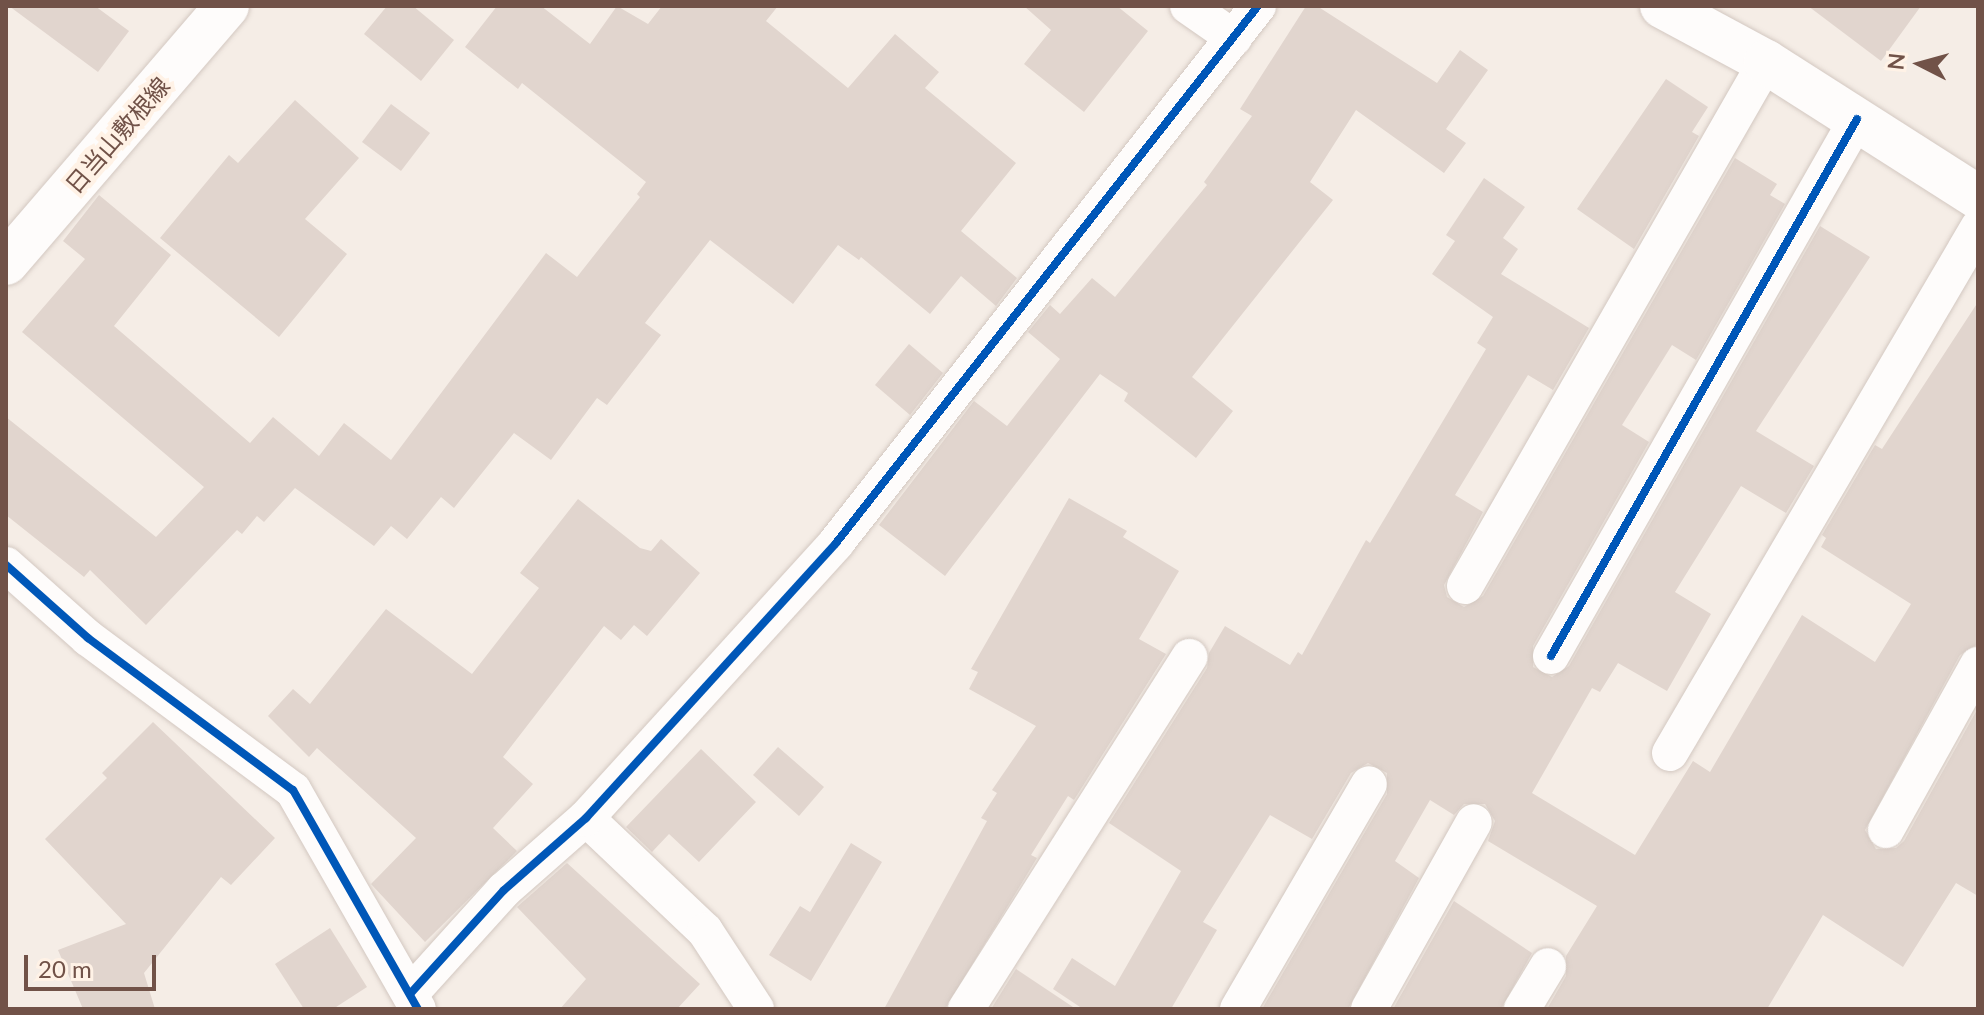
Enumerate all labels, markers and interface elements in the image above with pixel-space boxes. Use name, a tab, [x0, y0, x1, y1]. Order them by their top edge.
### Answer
north arrow	[1880, 24, 1960, 104]
text: N	[1881, 52, 1910, 71]
street label: 日当山敷根線	[59, 71, 175, 199]
scale bar	[28, 939, 160, 989]
text: 20 m	[38, 954, 92, 983]

